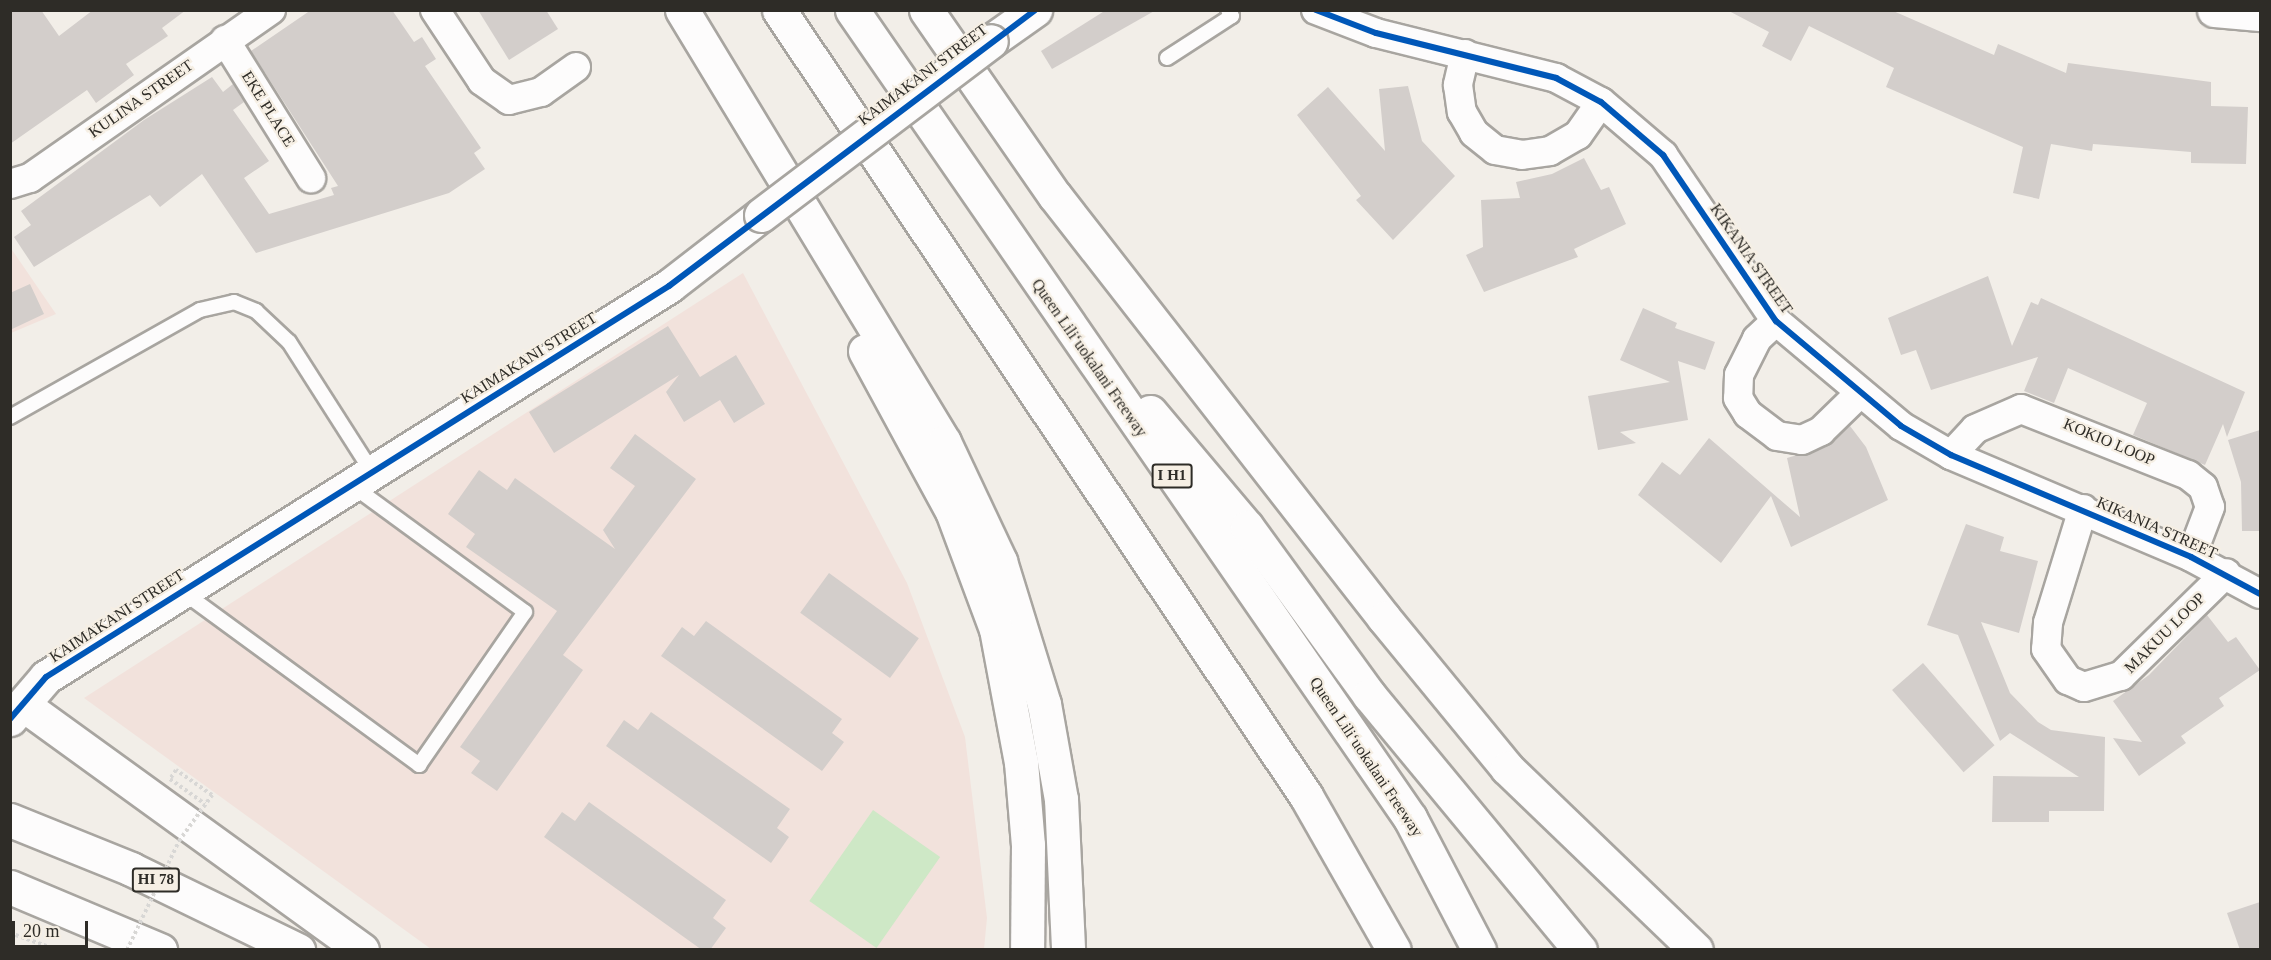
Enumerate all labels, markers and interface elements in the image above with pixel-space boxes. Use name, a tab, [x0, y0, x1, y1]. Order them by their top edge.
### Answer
street label: KAIMAKANI STREET	[855, 20, 991, 130]
street label: KULINA STREET	[85, 56, 197, 142]
street label: EKE PLACE	[237, 68, 299, 150]
street label: KIKANIA STREET	[1706, 200, 1796, 318]
street label: Queen Liliʻuokalani Freeway	[1027, 275, 1151, 441]
street label: KAIMAKANI STREET	[457, 308, 601, 408]
street label: KOKIO LOOP	[2060, 414, 2158, 470]
road number: I H1	[1151, 464, 1193, 488]
street label: KIKANIA STREET	[2093, 493, 2221, 563]
street label: KAIMAKANI STREET	[46, 565, 188, 667]
street label: MAKUU LOOP	[2121, 589, 2209, 677]
street label: Queen Liliʻuokalani Freeway	[1305, 674, 1427, 840]
road number: HI 78	[130, 868, 182, 892]
scale bar	[15, 909, 92, 947]
text: 20 m	[23, 921, 60, 941]

